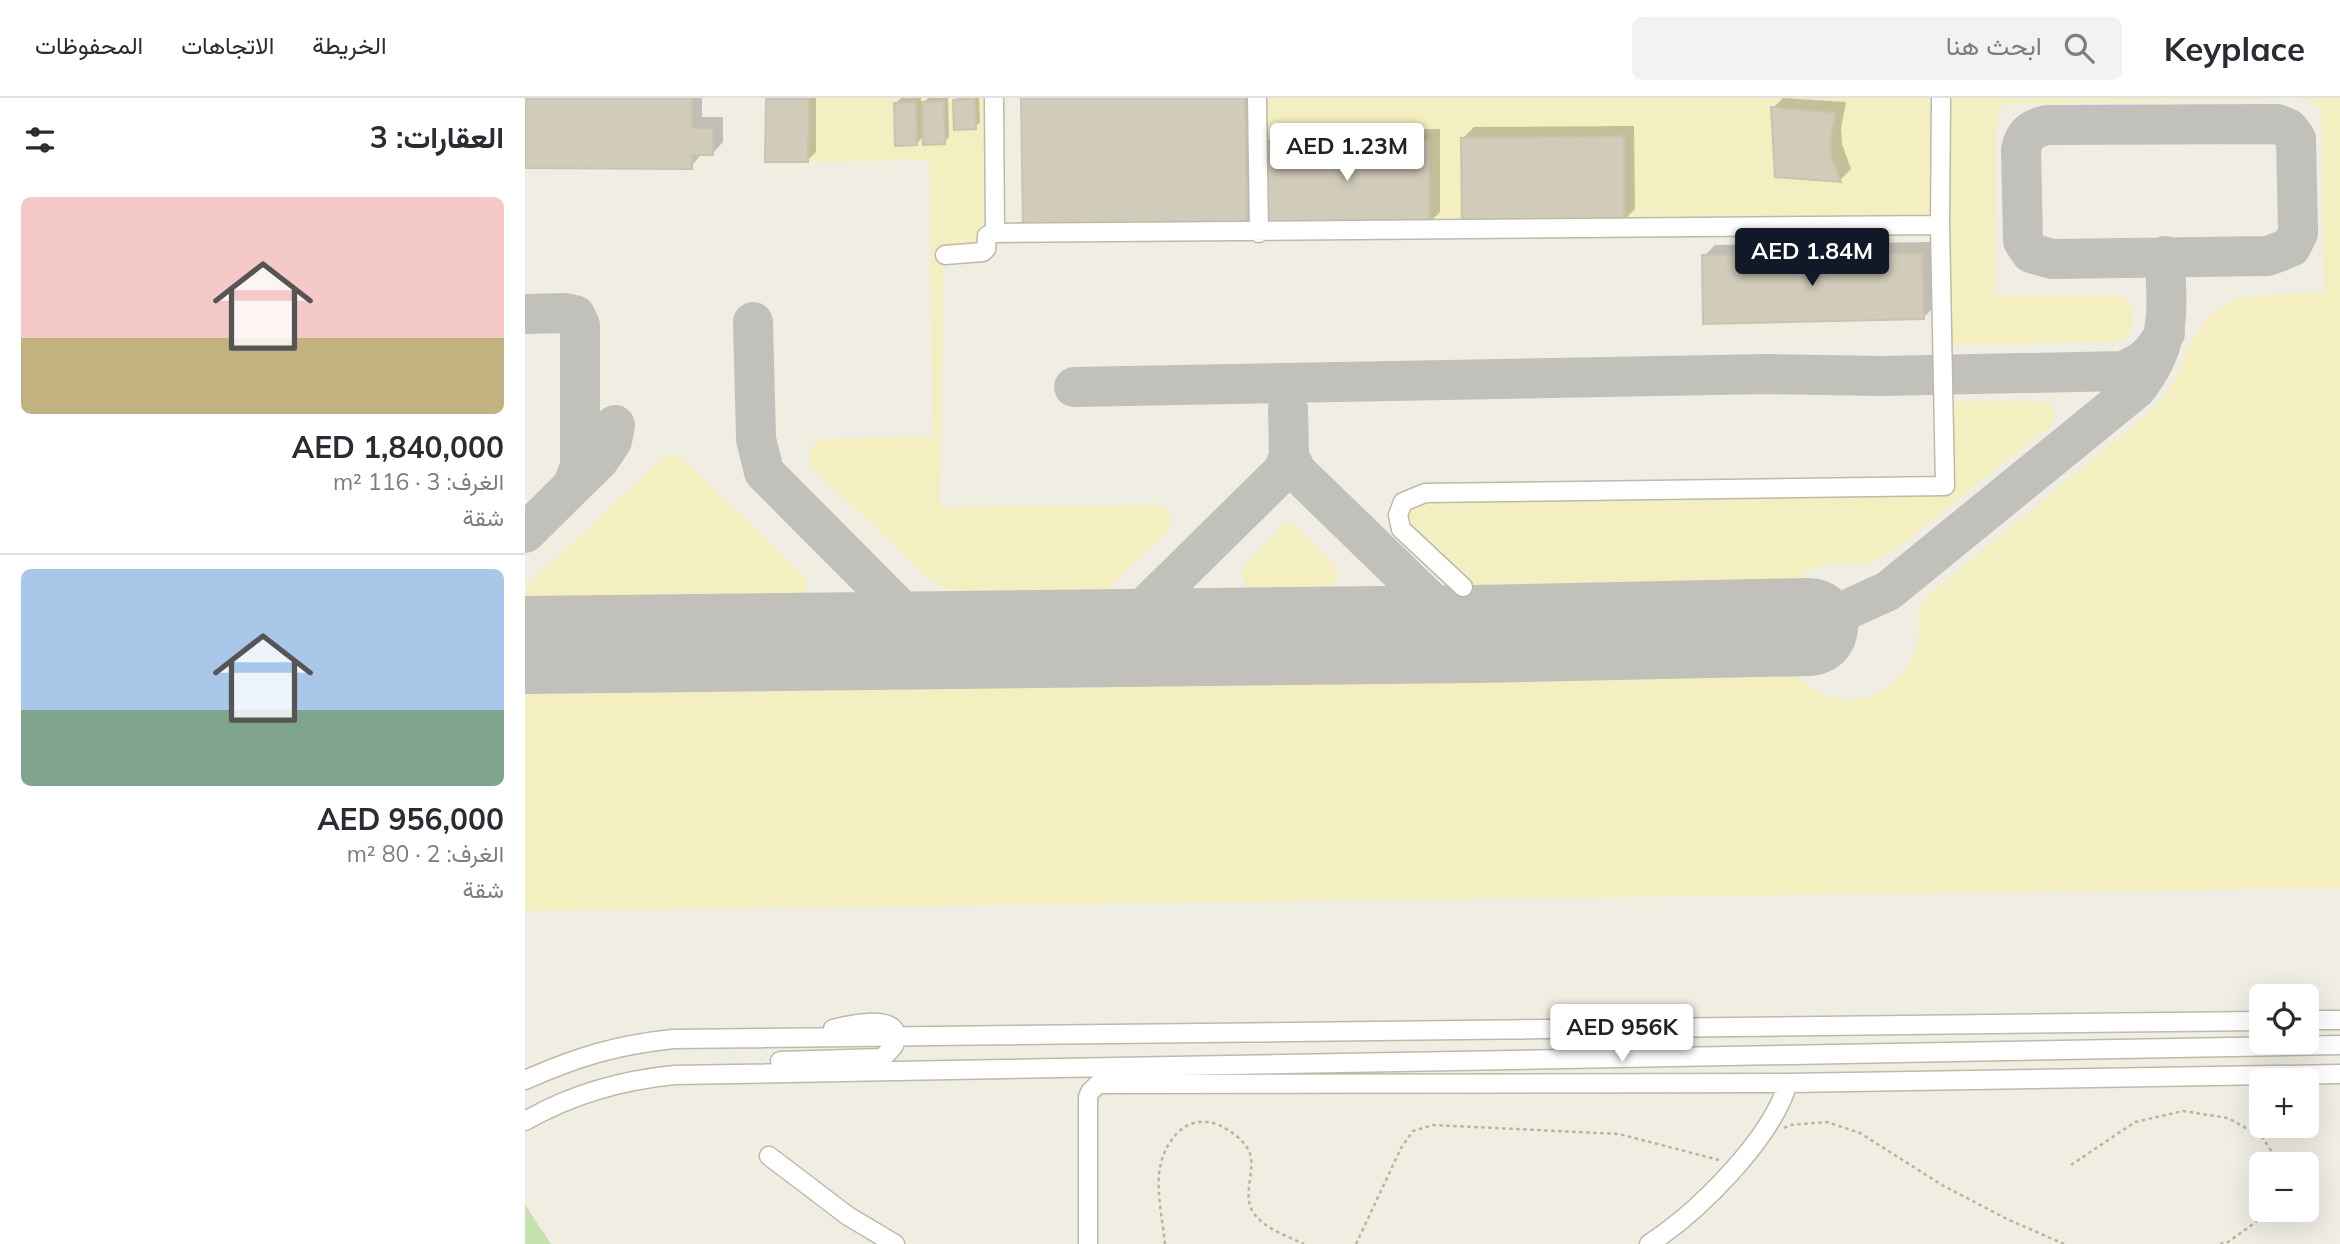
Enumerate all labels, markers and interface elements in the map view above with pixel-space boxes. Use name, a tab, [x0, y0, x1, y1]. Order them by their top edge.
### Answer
search box	[1632, 17, 2122, 80]
text: Keyplace	[2164, 28, 2305, 69]
text: ابحث هنا	[1946, 29, 2042, 62]
icon: search	[2060, 29, 2098, 67]
text: المحفوظات	[35, 30, 143, 60]
text: الاتجاهات	[181, 30, 274, 60]
text: الخريطة	[312, 30, 387, 60]
text: العقارات: 3	[370, 118, 504, 156]
icon: filters	[21, 121, 59, 159]
pin: AED 1.23M	[1267, 123, 1427, 183]
text: AED 1.23M	[1286, 131, 1408, 160]
pin: AED 1.84M	[1732, 228, 1892, 288]
text: AED 1.84M	[1751, 236, 1873, 265]
icon: home	[200, 243, 326, 369]
text: AED 1,840,000	[292, 428, 504, 466]
text: الغرف: 3 · 116 m²	[333, 467, 504, 496]
text: شقة	[462, 503, 504, 532]
icon: home	[200, 615, 326, 741]
text: AED 956,000	[317, 800, 504, 838]
text: الغرف: 2 · 80 m²	[347, 839, 504, 868]
text: شقة	[462, 875, 504, 904]
map controls	[2249, 984, 2319, 1222]
button: locate	[2249, 984, 2319, 1054]
pin: AED 956K	[1550, 1004, 1694, 1064]
text: AED 956K	[1566, 1012, 1678, 1041]
button: +	[2249, 1068, 2319, 1138]
button: −	[2249, 1152, 2319, 1222]

